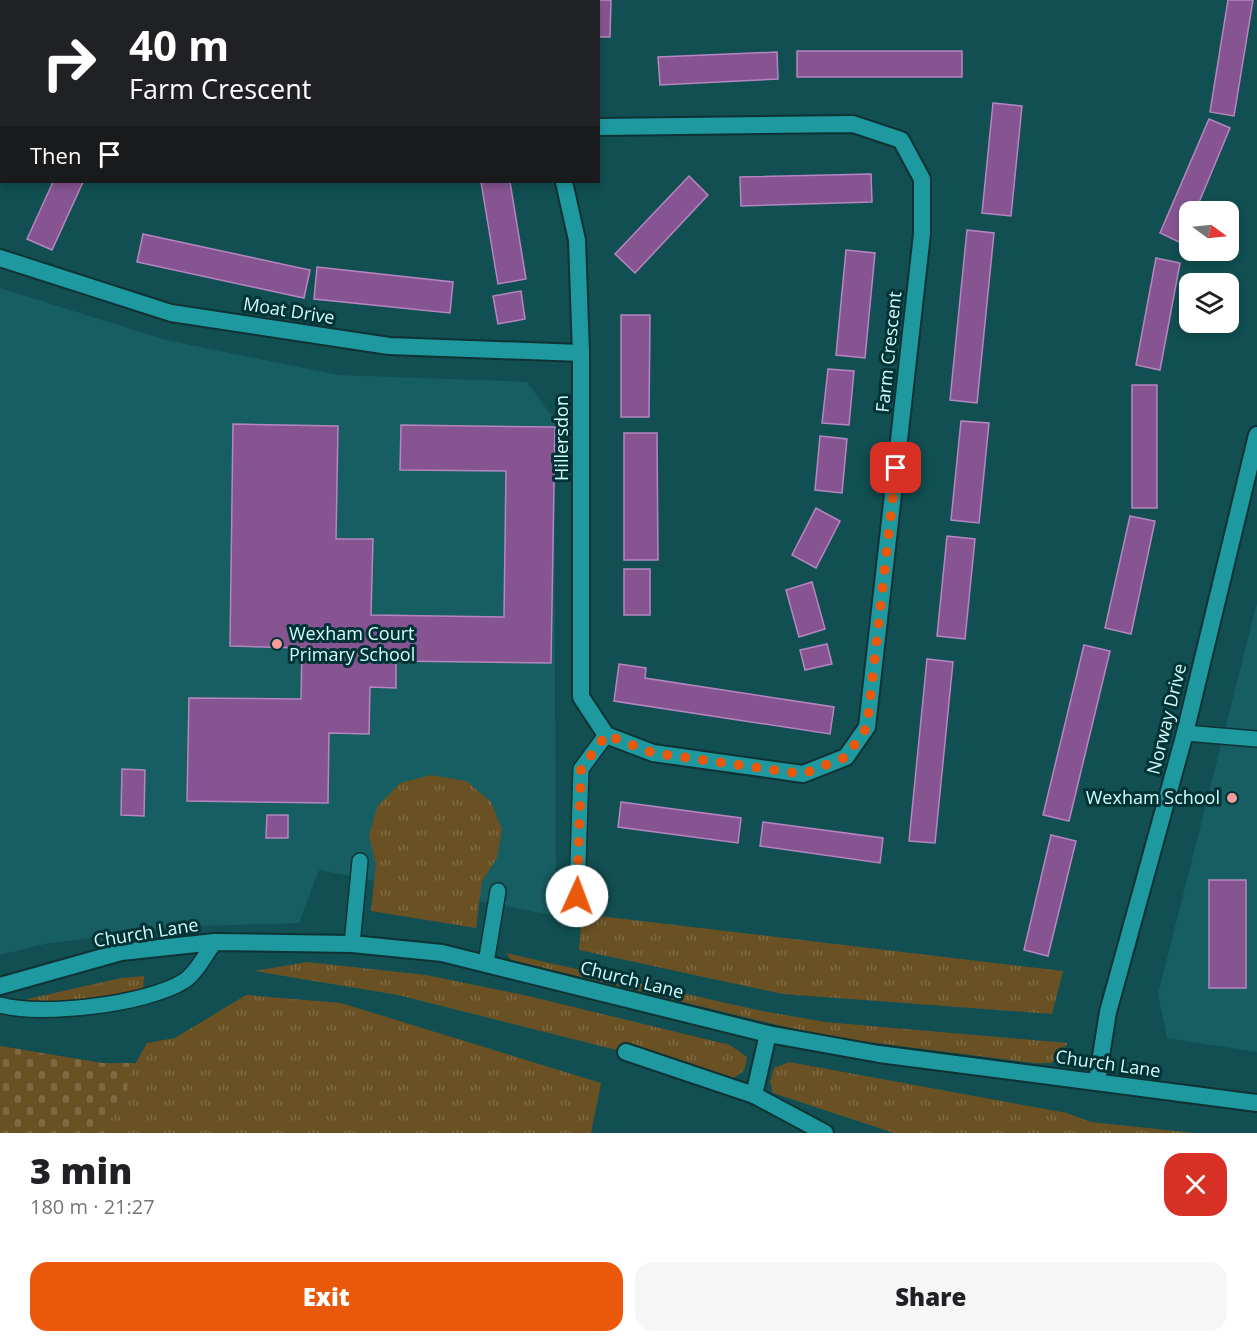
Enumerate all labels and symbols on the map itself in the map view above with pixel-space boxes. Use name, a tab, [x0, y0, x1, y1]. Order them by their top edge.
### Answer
north arrow	[1179, 201, 1239, 261]
street label: Farm Crescent	[870, 290, 906, 414]
street label: Moat Drive	[242, 291, 337, 329]
street label: Hillersdon	[549, 395, 573, 481]
pin	[870, 442, 921, 493]
place label: Wexham Court Primary School	[289, 621, 415, 666]
marker: Wexham Court Primary School	[270, 637, 284, 651]
street label: Norway Drive	[1141, 661, 1191, 777]
place label: Wexham School	[1086, 785, 1220, 809]
marker: Wexham School	[1225, 791, 1239, 805]
position arrow	[545, 864, 609, 928]
street label: Church Lane	[92, 912, 200, 952]
street label: Church Lane	[578, 955, 686, 1003]
street label: Church Lane	[1054, 1044, 1162, 1082]

